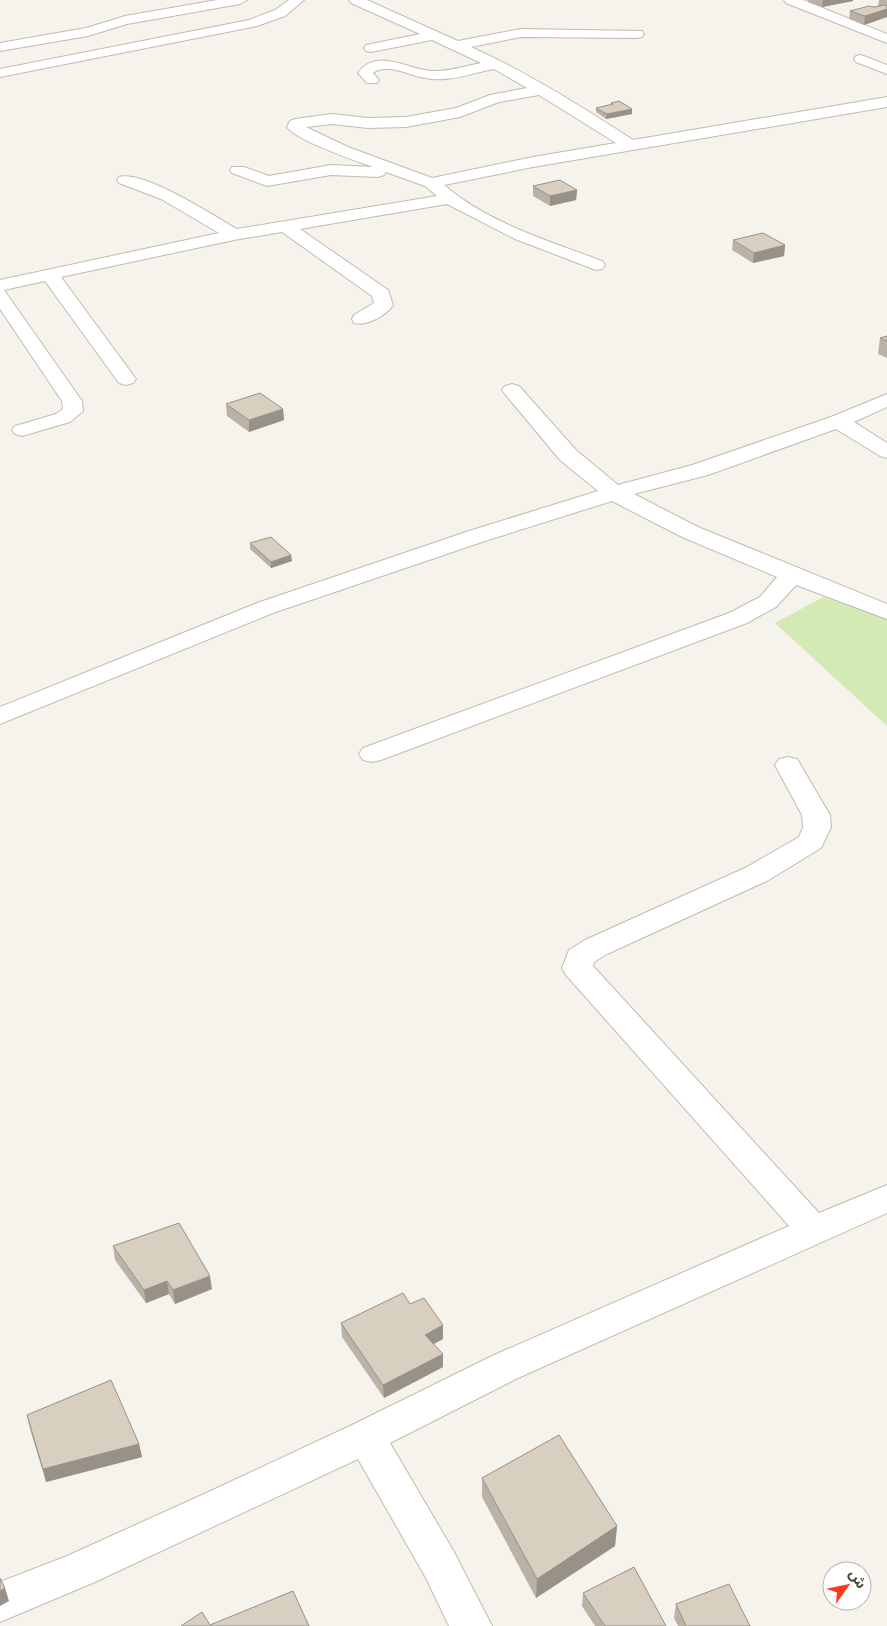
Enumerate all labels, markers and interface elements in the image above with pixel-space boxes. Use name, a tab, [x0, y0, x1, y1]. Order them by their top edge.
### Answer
north arrow	[822, 1561, 872, 1611]
text: ش	[845, 1567, 870, 1592]

